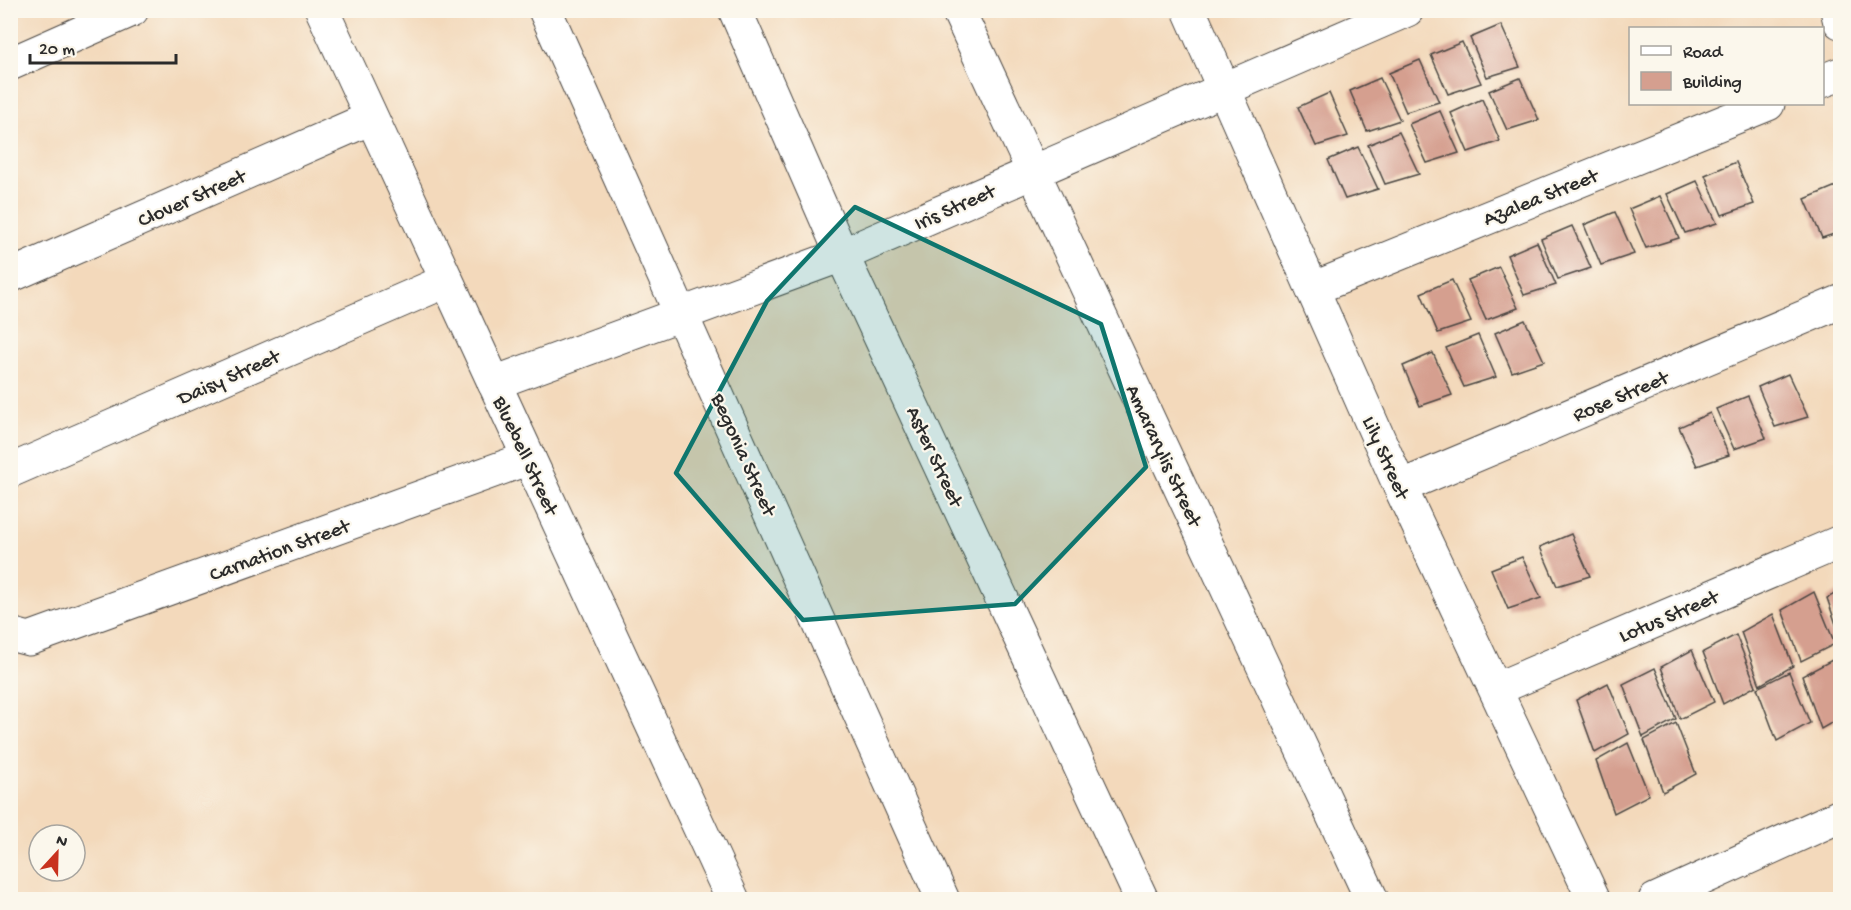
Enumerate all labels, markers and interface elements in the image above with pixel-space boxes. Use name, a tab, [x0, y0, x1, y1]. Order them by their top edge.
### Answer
scale bar	[30, 27, 176, 65]
legend	[1629, 27, 1824, 105]
text: 20 m	[39, 40, 75, 61]
text: Road	[1683, 43, 1724, 64]
text: Building	[1682, 73, 1742, 94]
street label: Clover Street	[135, 164, 252, 235]
street label: Azalea Street	[1480, 164, 1605, 234]
street label: Iris Street	[911, 179, 1002, 238]
street label: Daisy Street	[173, 345, 286, 414]
street label: Rose Street	[1570, 366, 1675, 430]
street label: Amararylis Street	[1118, 382, 1207, 534]
street label: Begonia Street	[703, 389, 781, 523]
street label: Bluebell Street	[485, 392, 563, 522]
street label: Aster Street	[899, 403, 968, 514]
street label: Lily Street	[1354, 413, 1414, 506]
street label: Carnation Street	[207, 515, 356, 589]
street label: Lotus Street	[1616, 585, 1725, 650]
north arrow	[27, 823, 87, 883]
text: N	[53, 832, 70, 853]

